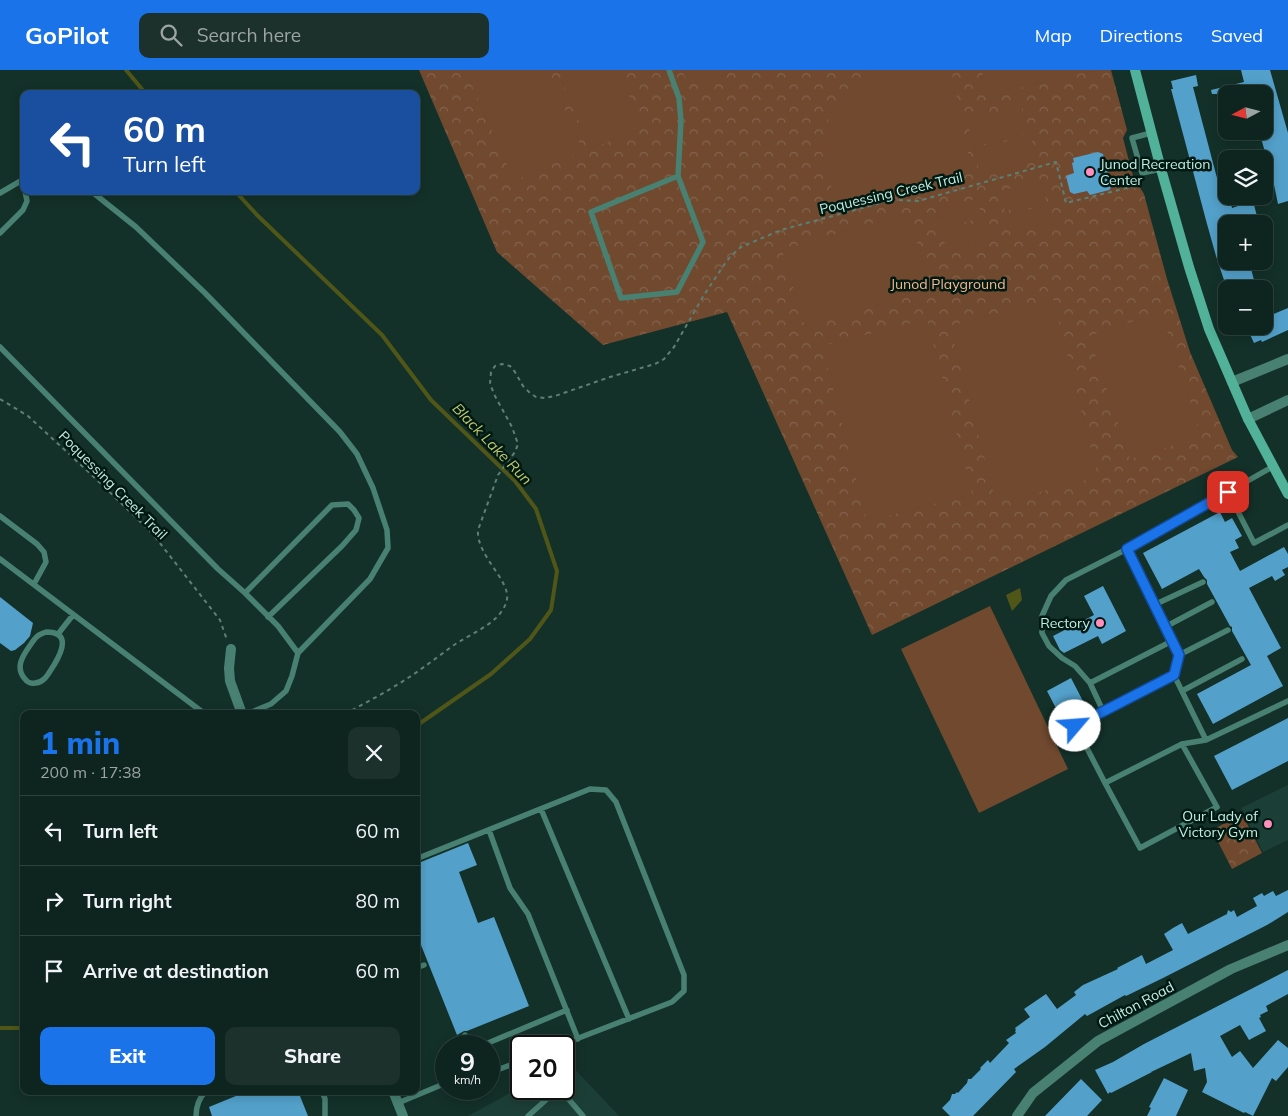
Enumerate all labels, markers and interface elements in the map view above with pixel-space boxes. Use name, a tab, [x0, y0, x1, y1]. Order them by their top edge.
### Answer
search box	[139, 13, 489, 58]
text: GoPilot	[25, 20, 109, 50]
icon: search	[157, 21, 185, 49]
text: Search here	[197, 23, 301, 47]
text: Map	[1035, 24, 1072, 47]
text: Directions	[1100, 24, 1183, 47]
text: Saved	[1211, 24, 1263, 47]
north arrow	[1218, 85, 1272, 140]
map controls	[1218, 85, 1273, 335]
text: 60 m	[123, 107, 206, 151]
icon: left	[40, 110, 105, 175]
text: Turn left	[123, 150, 206, 178]
button: layers	[1218, 150, 1273, 205]
place label: Junod Recreation Center	[1100, 155, 1210, 189]
marker: Junod Recreation Center	[1084, 166, 1096, 178]
street label: Poquessing Creek Trail	[818, 168, 964, 218]
button: +	[1218, 215, 1273, 270]
park label: Junod Playground	[890, 275, 1006, 293]
button: −	[1218, 280, 1273, 335]
water label: Black Lake Run	[449, 399, 536, 489]
street label: Poquessing Creek Trail	[55, 427, 171, 543]
pin	[1207, 471, 1249, 513]
icon: arrive	[1214, 478, 1242, 506]
place label: Rectory	[1040, 614, 1091, 632]
marker: Rectory	[1094, 617, 1106, 629]
position arrow	[1048, 699, 1100, 751]
text: 1 min	[40, 724, 120, 762]
button: close	[348, 727, 400, 779]
text: 200 m · 17:38	[40, 762, 141, 782]
place label: Our Lady of Victory Gym	[1179, 807, 1258, 841]
icon: left	[40, 817, 68, 845]
marker: Our Lady of Victory Gym	[1262, 818, 1274, 830]
text: Turn left	[83, 819, 158, 843]
text: 60 m	[356, 819, 400, 843]
icon: right	[40, 887, 68, 915]
text: Turn right	[83, 889, 172, 913]
text: 80 m	[356, 889, 400, 913]
icon: arrive	[40, 957, 68, 985]
text: Arrive at destination	[83, 959, 269, 983]
text: 60 m	[356, 959, 400, 983]
street label: Chilton Road	[1095, 977, 1177, 1033]
button: Exit	[40, 1027, 215, 1085]
button: Share	[225, 1027, 400, 1085]
speed limit sign: 20	[510, 1035, 575, 1100]
text: 9	[460, 1046, 475, 1077]
text: km/h	[454, 1072, 481, 1087]

